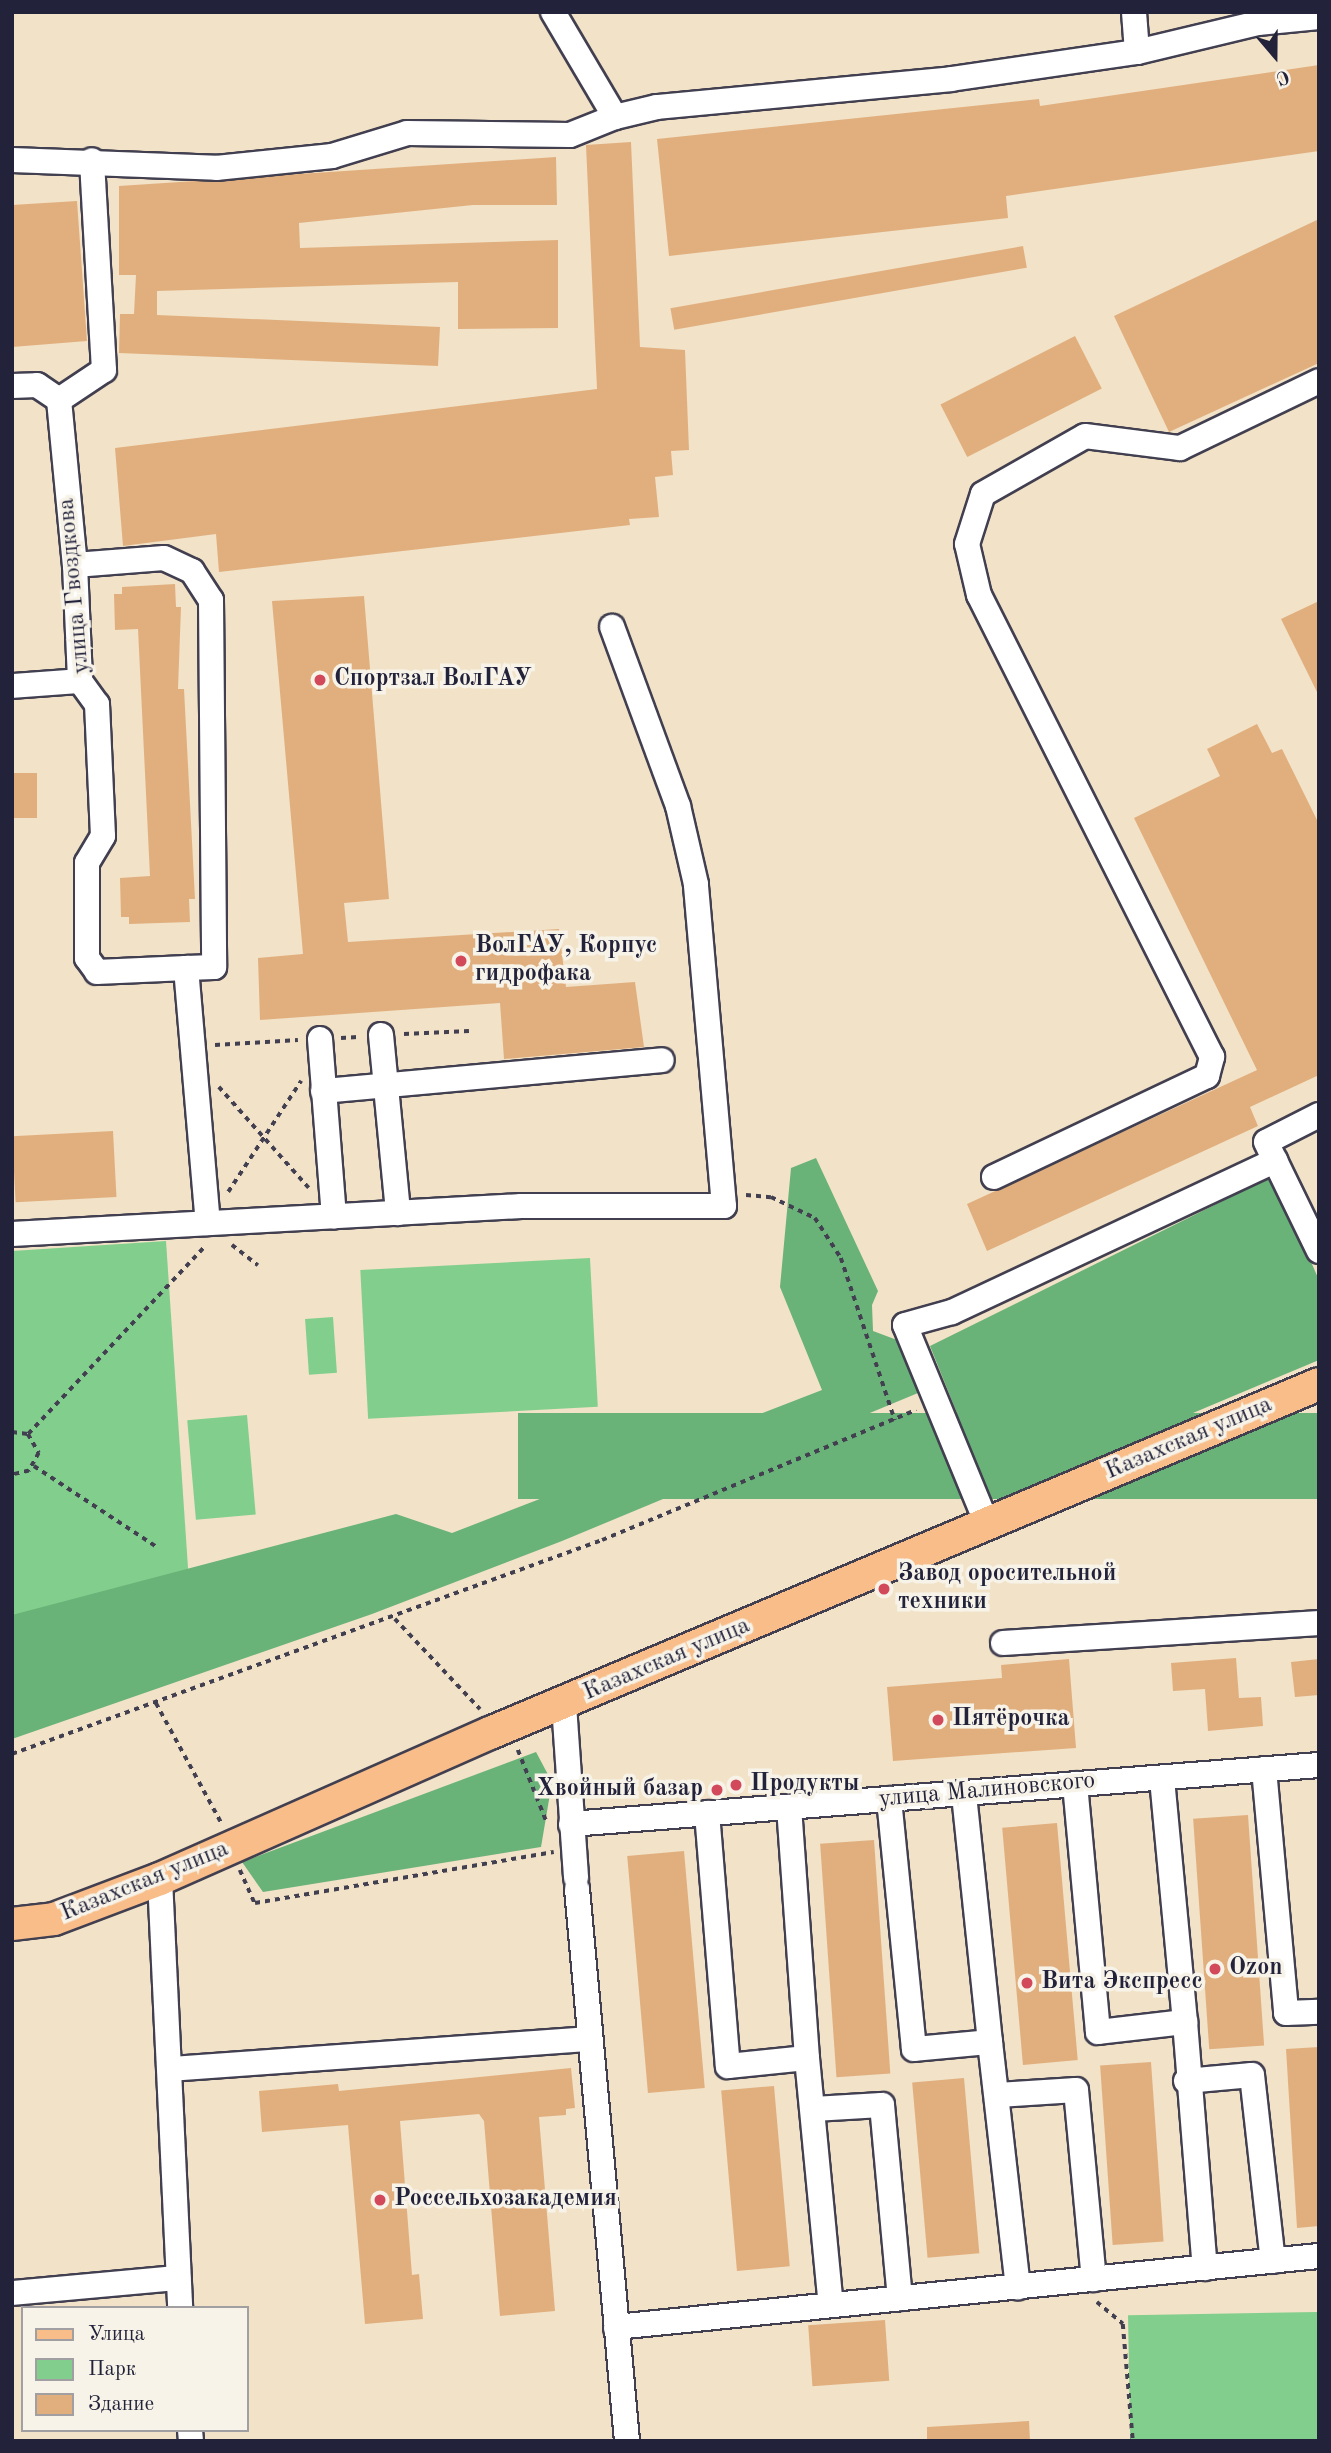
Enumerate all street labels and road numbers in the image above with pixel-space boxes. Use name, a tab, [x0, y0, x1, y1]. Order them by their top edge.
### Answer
street label: улица Гвоздкова	[53, 497, 97, 675]
street label: Казахская улица	[1101, 1391, 1277, 1487]
street label: Казахская улица	[579, 1612, 755, 1708]
street label: улица Малиновского	[878, 1767, 1096, 1815]
street label: Казахская улица	[57, 1835, 233, 1929]

